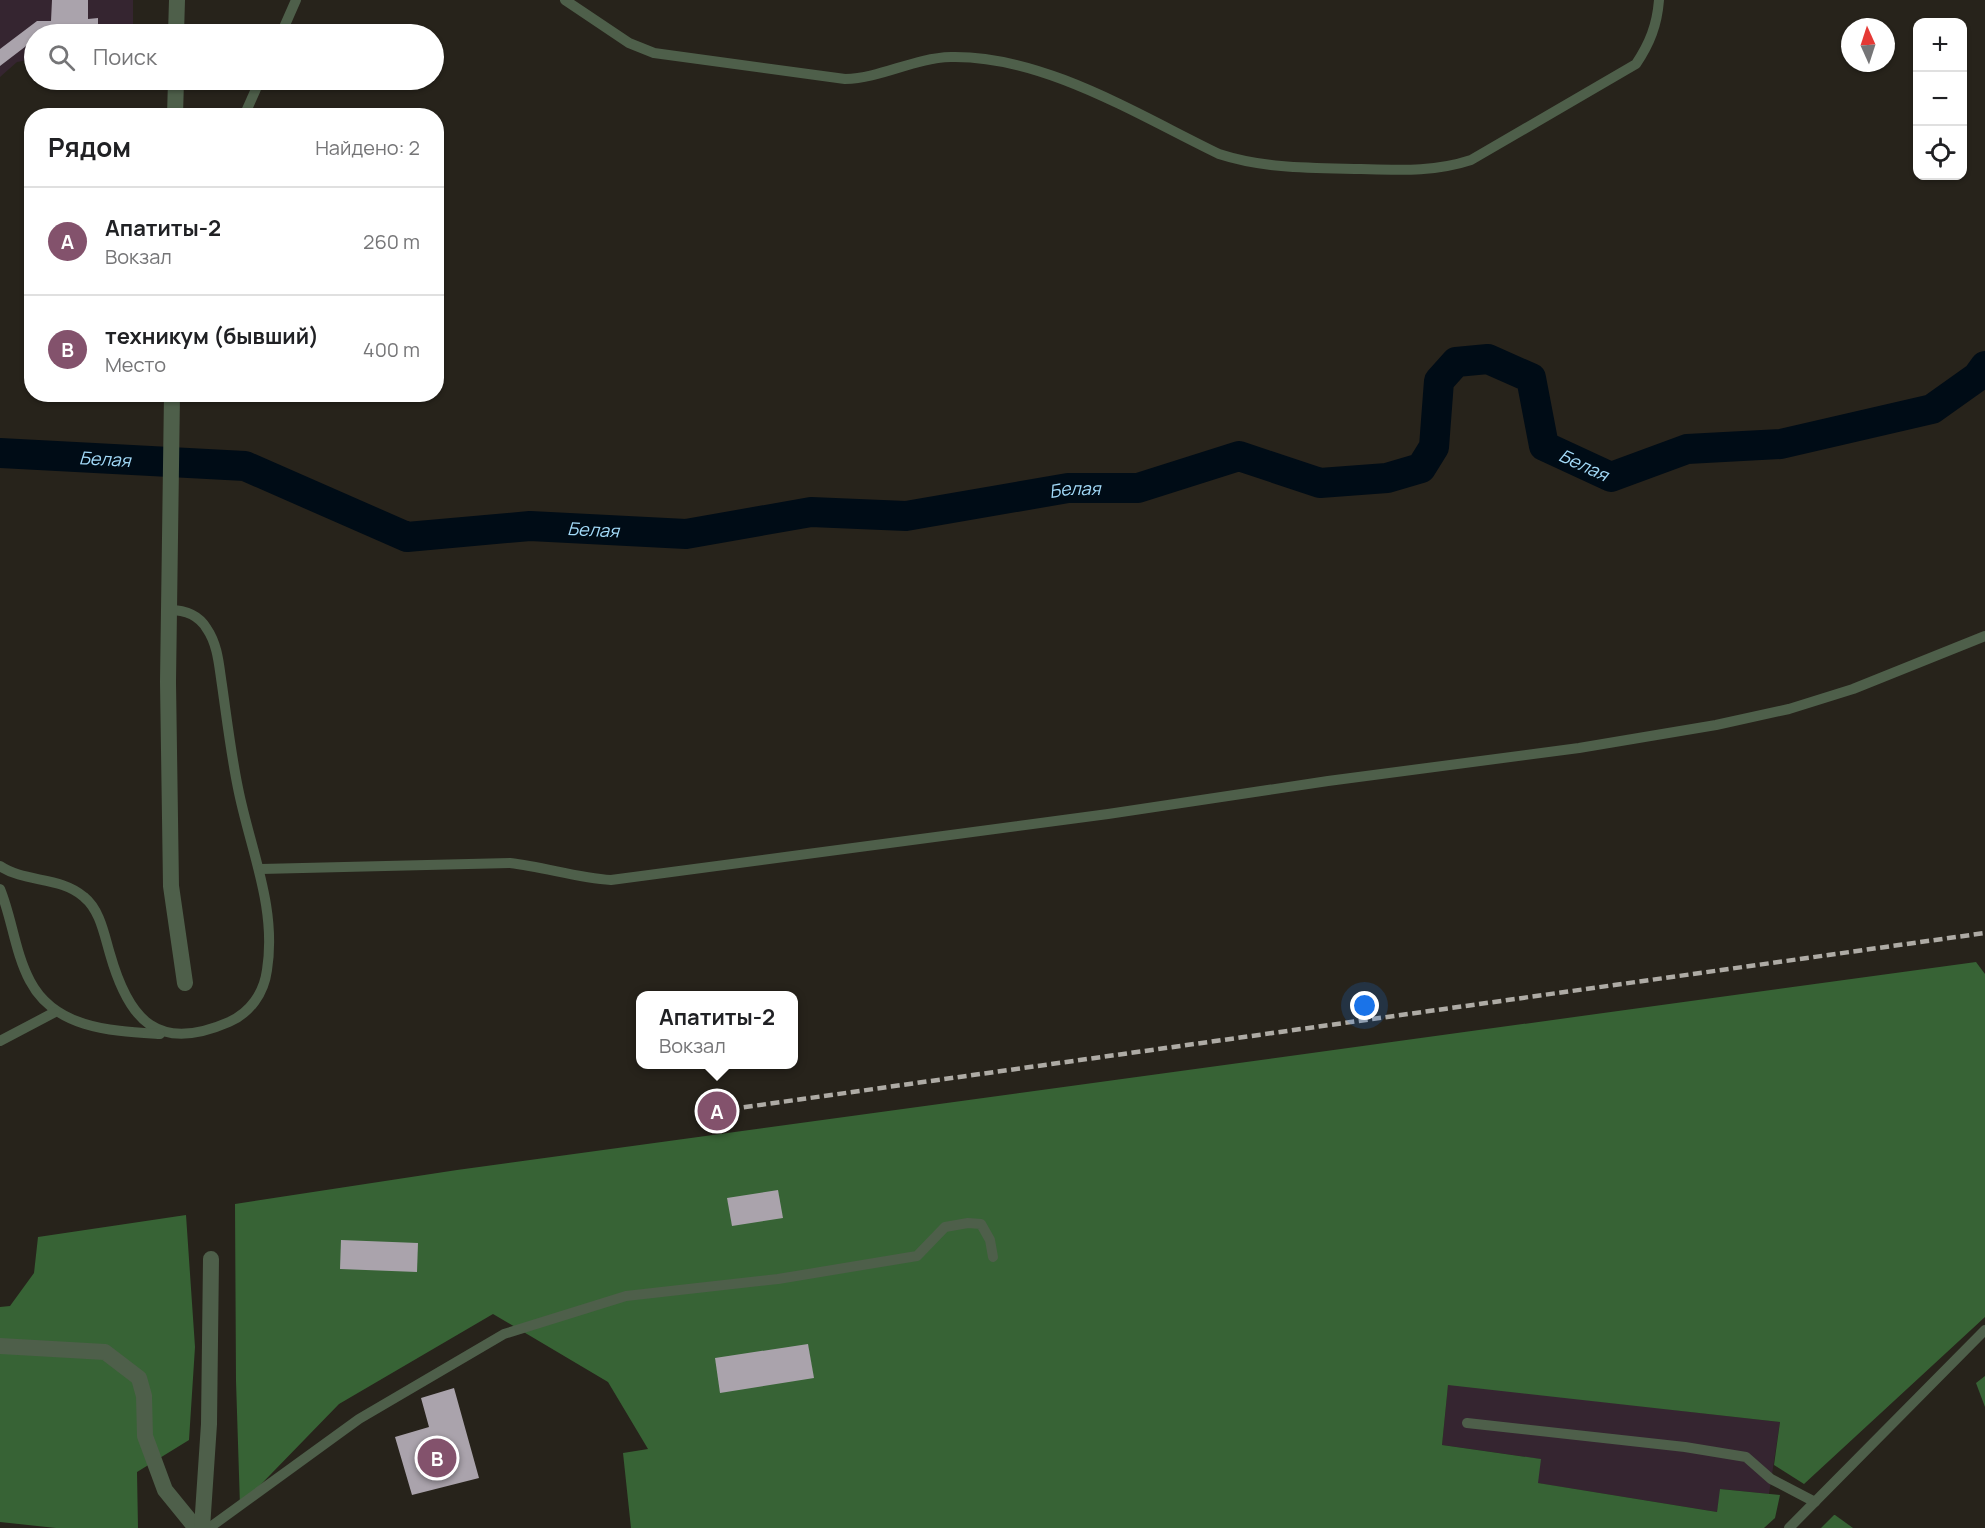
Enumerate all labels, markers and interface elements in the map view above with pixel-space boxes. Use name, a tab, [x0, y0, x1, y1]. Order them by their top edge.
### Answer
north arrow	[1841, 18, 1895, 72]
map controls	[1913, 18, 1967, 180]
button: +	[1913, 18, 1967, 72]
search box	[24, 24, 444, 90]
icon: search	[45, 41, 78, 74]
text: Поиск	[93, 42, 157, 72]
button: −	[1913, 72, 1967, 126]
button: locate	[1913, 126, 1967, 180]
text: Рядом	[48, 129, 131, 165]
text: Найдено: 2	[315, 134, 420, 161]
text: Апатиты-2	[105, 213, 221, 243]
text: A	[61, 228, 74, 255]
text: 260 m	[363, 228, 420, 255]
text: Вокзал	[105, 243, 172, 270]
text: техникум (бывший)	[105, 321, 319, 351]
text: B	[61, 336, 74, 363]
text: 400 m	[363, 336, 420, 363]
text: Место	[105, 351, 166, 378]
water label: Белая	[1555, 443, 1614, 487]
water label: Белая	[78, 445, 133, 472]
water label: Белая	[1047, 476, 1103, 503]
water label: Белая	[567, 516, 622, 543]
popup	[636, 991, 798, 1069]
your location	[1350, 991, 1379, 1020]
text: Апатиты-2	[659, 1002, 775, 1032]
text: Вокзал	[659, 1032, 726, 1059]
pin: A	[698, 1088, 736, 1134]
pin: B	[418, 1436, 456, 1480]

